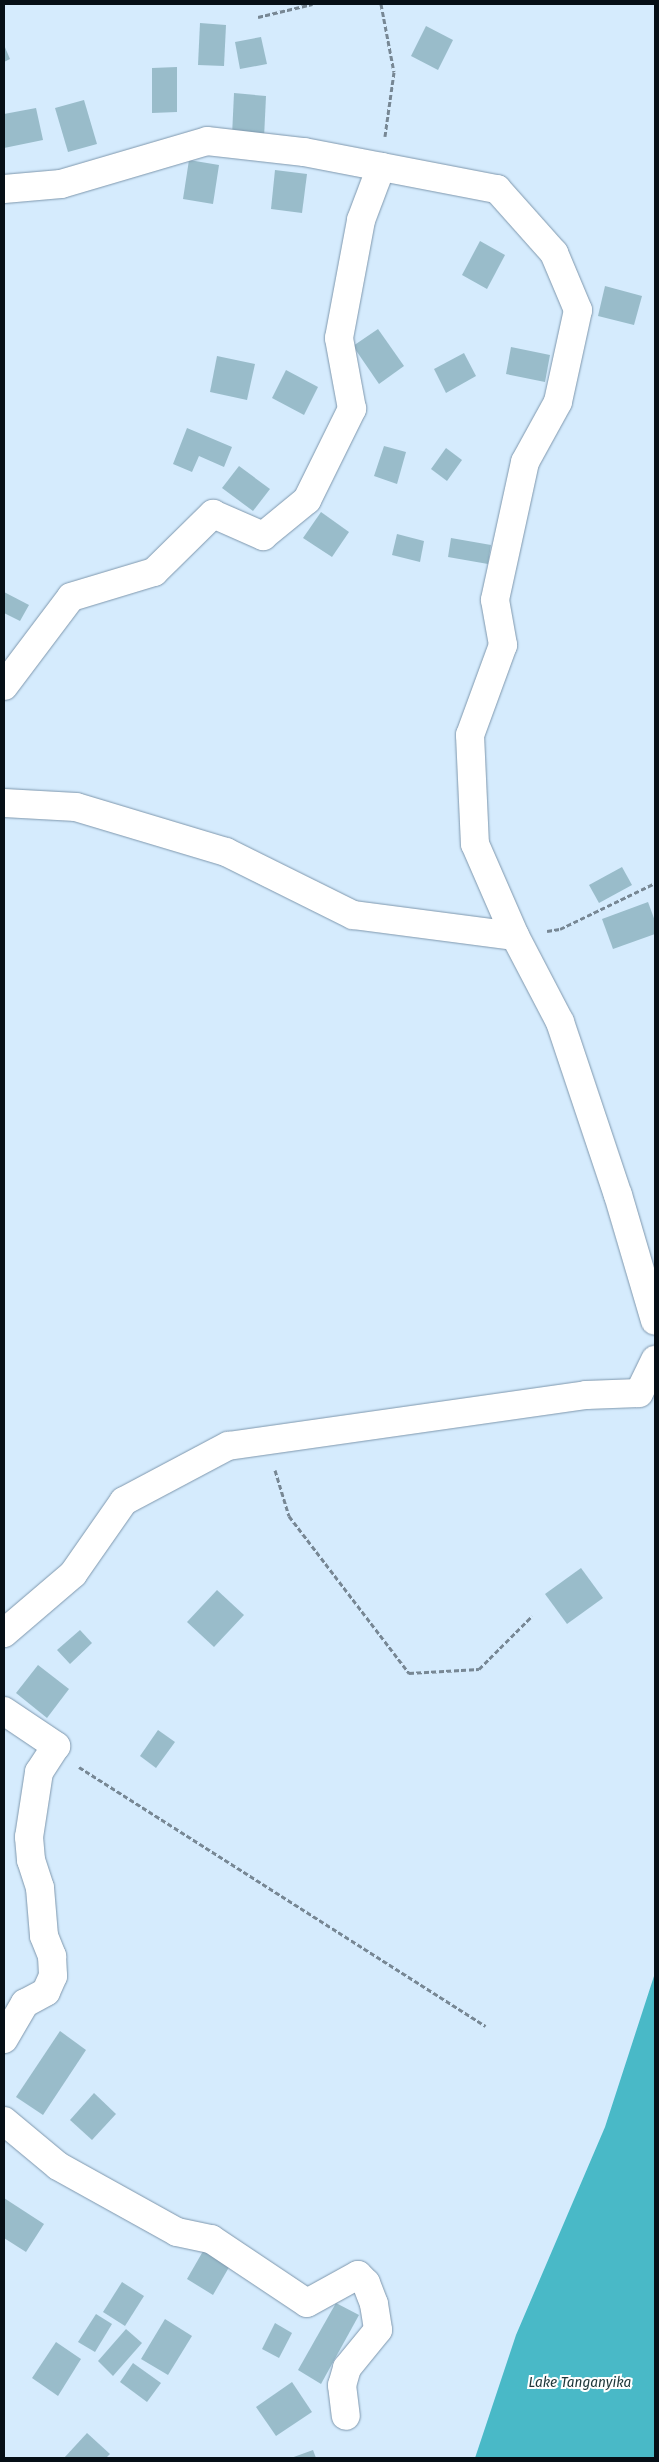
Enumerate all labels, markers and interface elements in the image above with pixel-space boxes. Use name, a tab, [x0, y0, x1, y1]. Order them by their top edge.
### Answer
water label: Lake Tanganyika	[529, 2374, 631, 2392]

